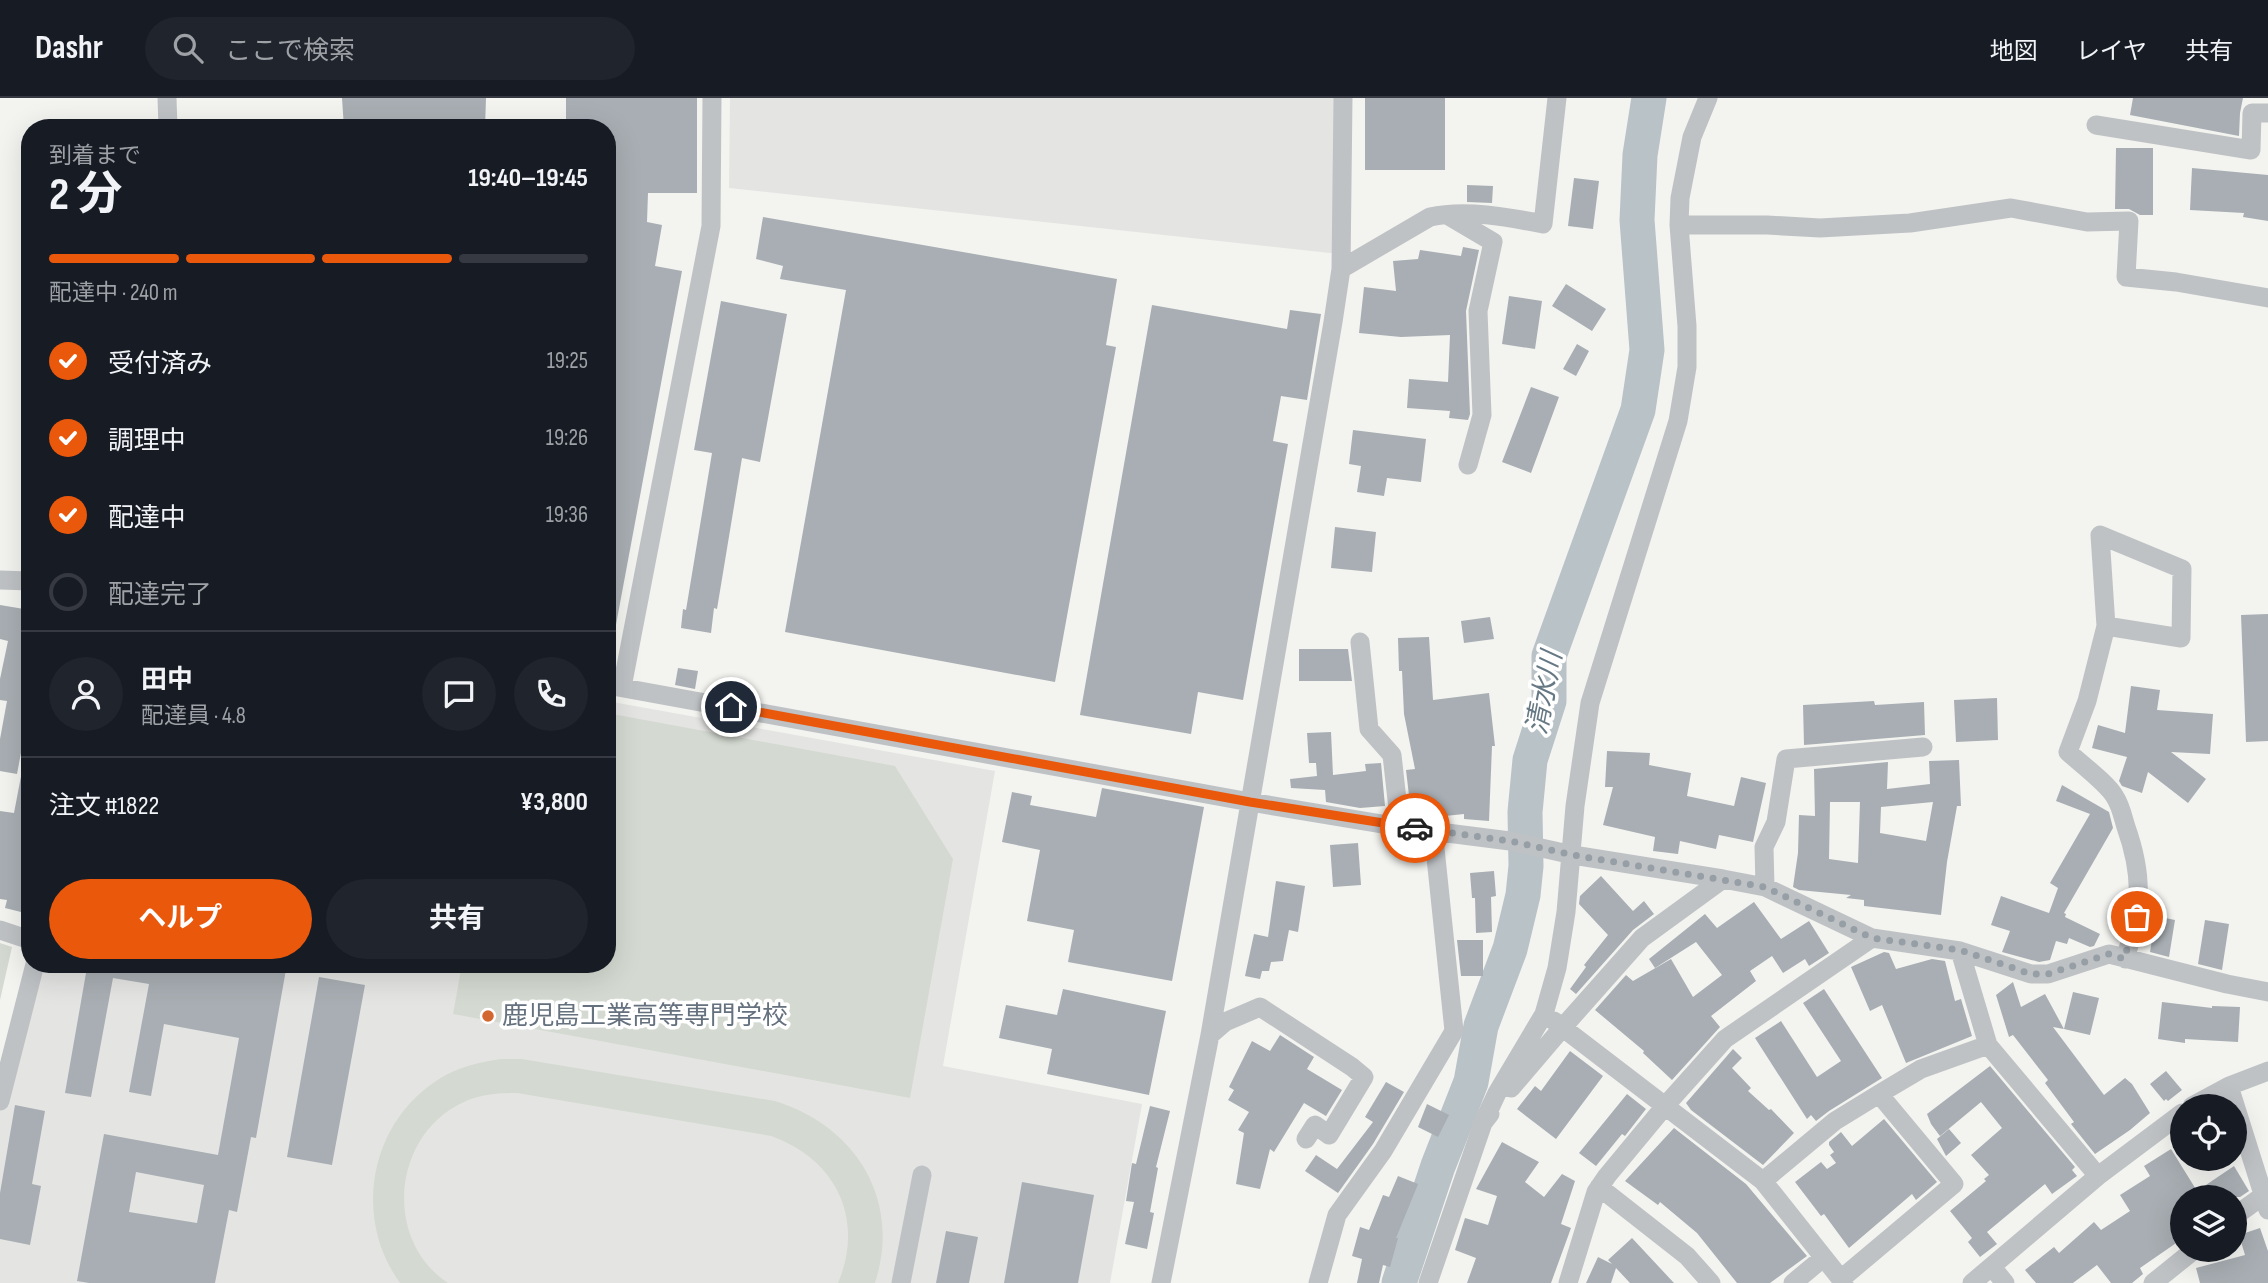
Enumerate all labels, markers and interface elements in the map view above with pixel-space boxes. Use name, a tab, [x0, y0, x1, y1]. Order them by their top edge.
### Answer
search box	[145, 17, 635, 80]
text: Dashr	[35, 28, 103, 68]
icon: search	[169, 29, 207, 67]
text: ここで検索	[225, 36, 355, 67]
text: 地図	[1990, 37, 2038, 66]
text: レイヤ	[2076, 37, 2147, 66]
text: 共有	[2185, 37, 2233, 66]
text: 到着まで	[49, 142, 141, 170]
text: 19:40–19:45	[468, 163, 588, 194]
text: 2 分	[49, 168, 122, 223]
text: 配達中 · 240 m	[49, 279, 178, 307]
icon: check	[49, 342, 87, 380]
text: 19:25	[547, 347, 588, 375]
text: 受付済み	[108, 349, 212, 380]
icon: check	[49, 419, 87, 457]
text: 19:26	[546, 424, 588, 452]
text: 調理中	[108, 426, 186, 457]
icon: check	[49, 496, 87, 534]
text: 19:36	[546, 501, 588, 529]
text: 配達中	[108, 503, 186, 534]
text: 配達完了	[108, 580, 212, 611]
water label: 清水川	[1521, 646, 1570, 737]
button: person	[49, 657, 123, 731]
button: chat	[422, 657, 496, 731]
button: phone	[514, 657, 588, 731]
text: 田中	[141, 665, 193, 696]
pin	[701, 677, 761, 737]
icon: home	[712, 688, 750, 726]
text: 配達員 · 4.8	[141, 702, 246, 730]
text: ¥3,800	[520, 787, 588, 818]
text: 注文 #1822	[49, 791, 159, 822]
courier	[1380, 793, 1450, 863]
icon: car	[1396, 809, 1434, 847]
button: ヘルプ	[49, 879, 312, 959]
button: 共有	[326, 879, 588, 959]
pin	[2107, 887, 2167, 947]
icon: bag	[2118, 898, 2156, 936]
place label: 鹿児島工業高等専門学校	[502, 1001, 788, 1032]
marker: 鹿児島工業高等専門学校	[480, 1008, 496, 1024]
map controls	[2170, 1094, 2247, 1262]
button: locate	[2170, 1094, 2247, 1171]
button: layers	[2170, 1185, 2247, 1262]

